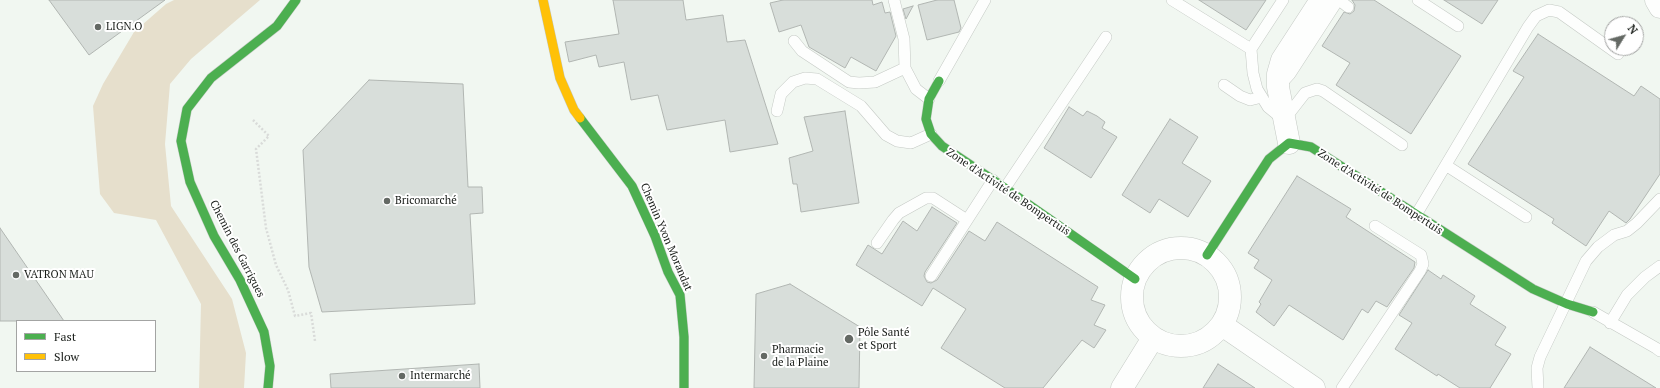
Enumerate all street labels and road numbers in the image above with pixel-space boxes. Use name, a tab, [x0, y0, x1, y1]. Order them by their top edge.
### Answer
street label: Zone d'Activité de Bompertuis	[944, 146, 1072, 238]
street label: Zone d'Activité de Bompertuis	[1315, 147, 1445, 237]
street label: Chemin Yvon Morandat	[637, 181, 695, 293]
street label: Chemin des Garrigues	[207, 198, 267, 300]

